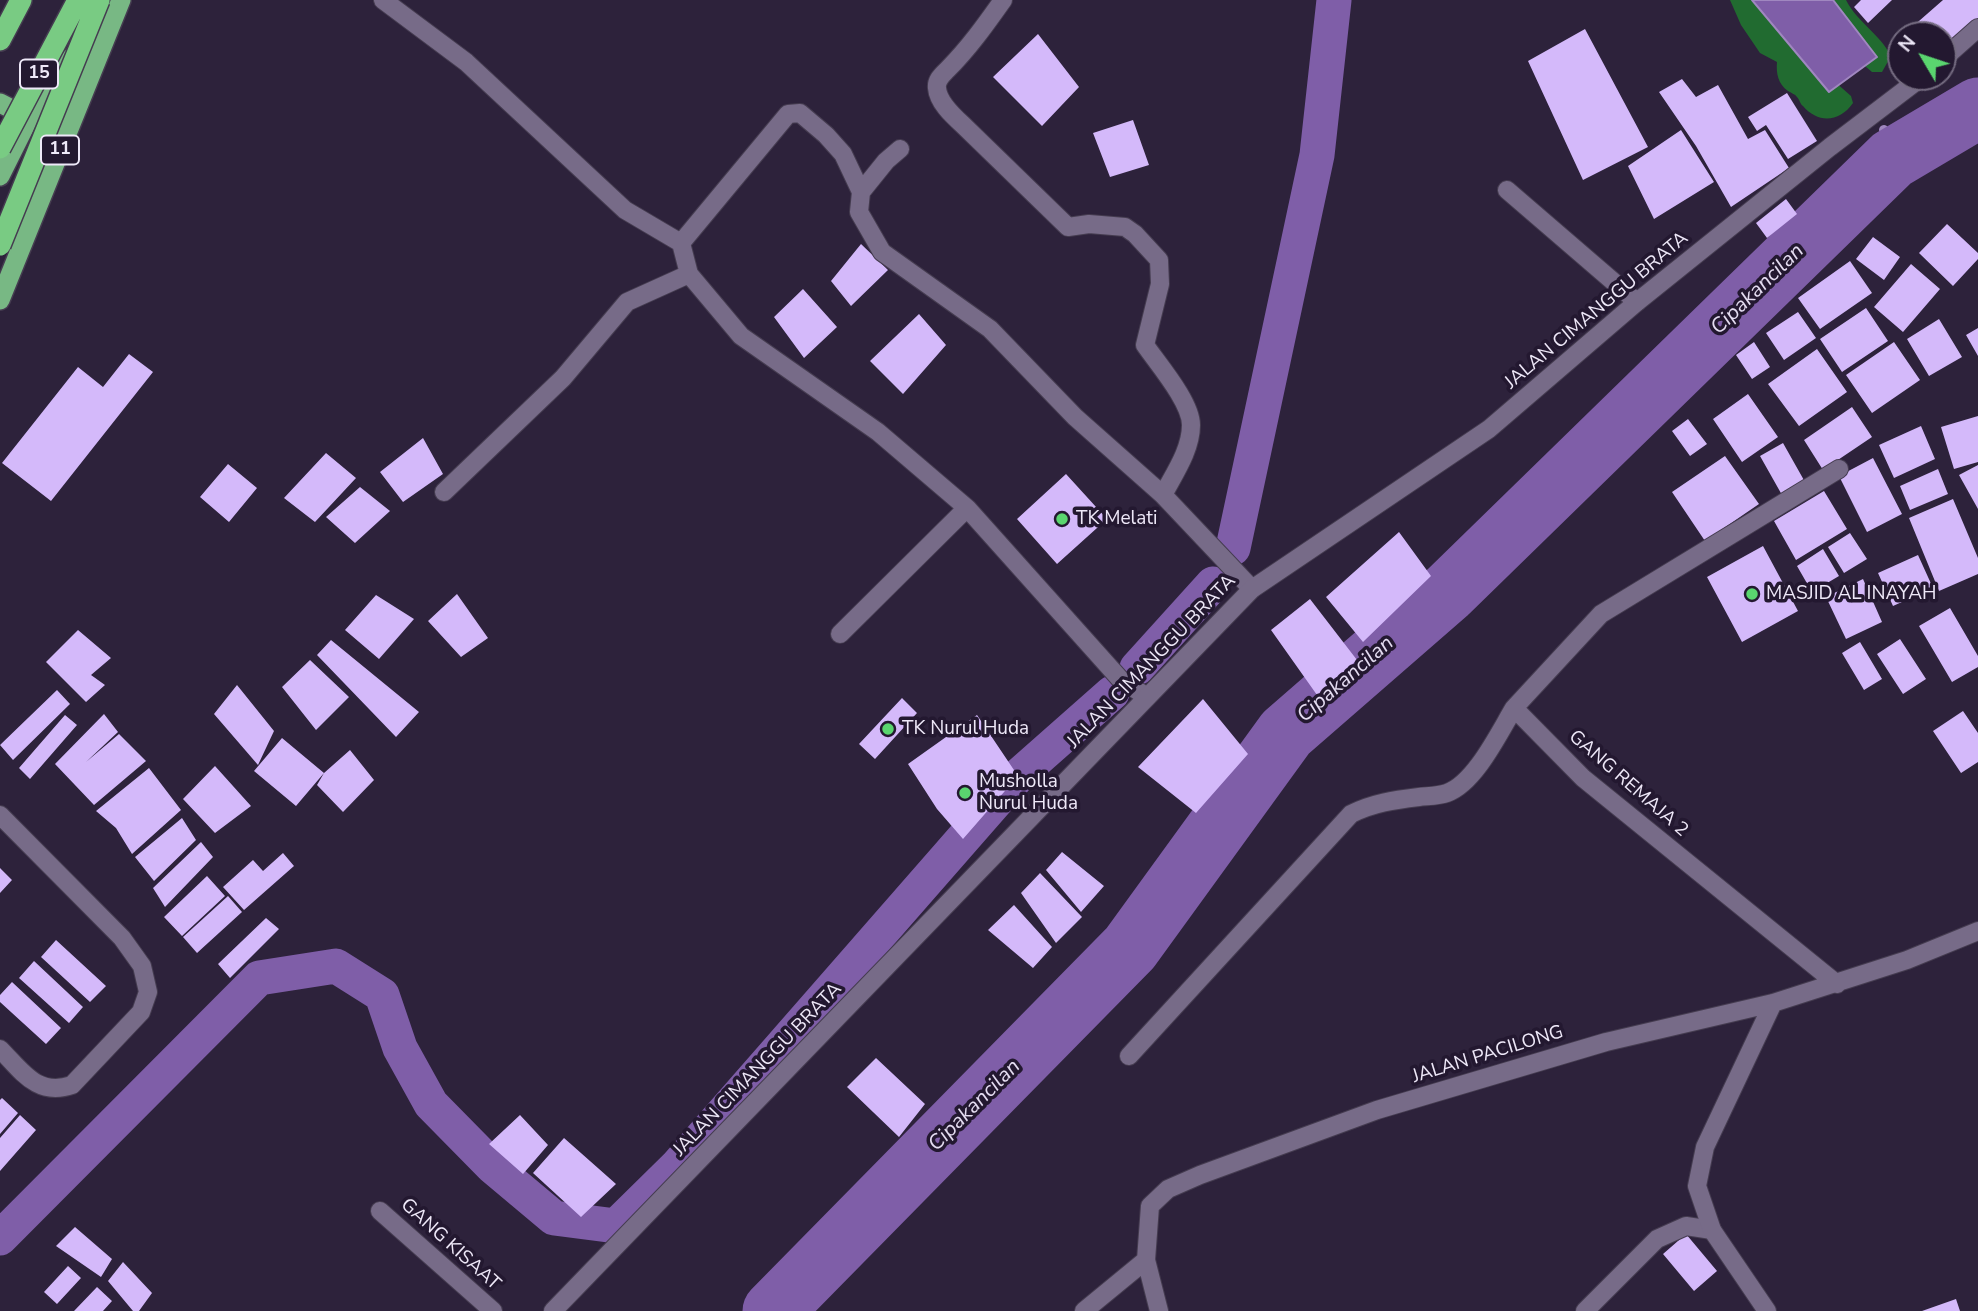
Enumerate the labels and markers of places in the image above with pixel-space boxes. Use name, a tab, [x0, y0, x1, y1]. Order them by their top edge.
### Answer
place label: TK Melati	[1076, 508, 1157, 530]
marker: TK Melati	[1054, 511, 1070, 527]
place label: MASJID AL INAYAH	[1766, 583, 1936, 605]
marker: MASJID AL INAYAH	[1744, 586, 1760, 602]
place label: TK Nurul Huda	[902, 718, 1029, 740]
marker: TK Nurul Huda	[880, 721, 896, 737]
place label: Musholla Nurul Huda	[979, 771, 1078, 815]
marker: Musholla Nurul Huda	[957, 785, 973, 801]

